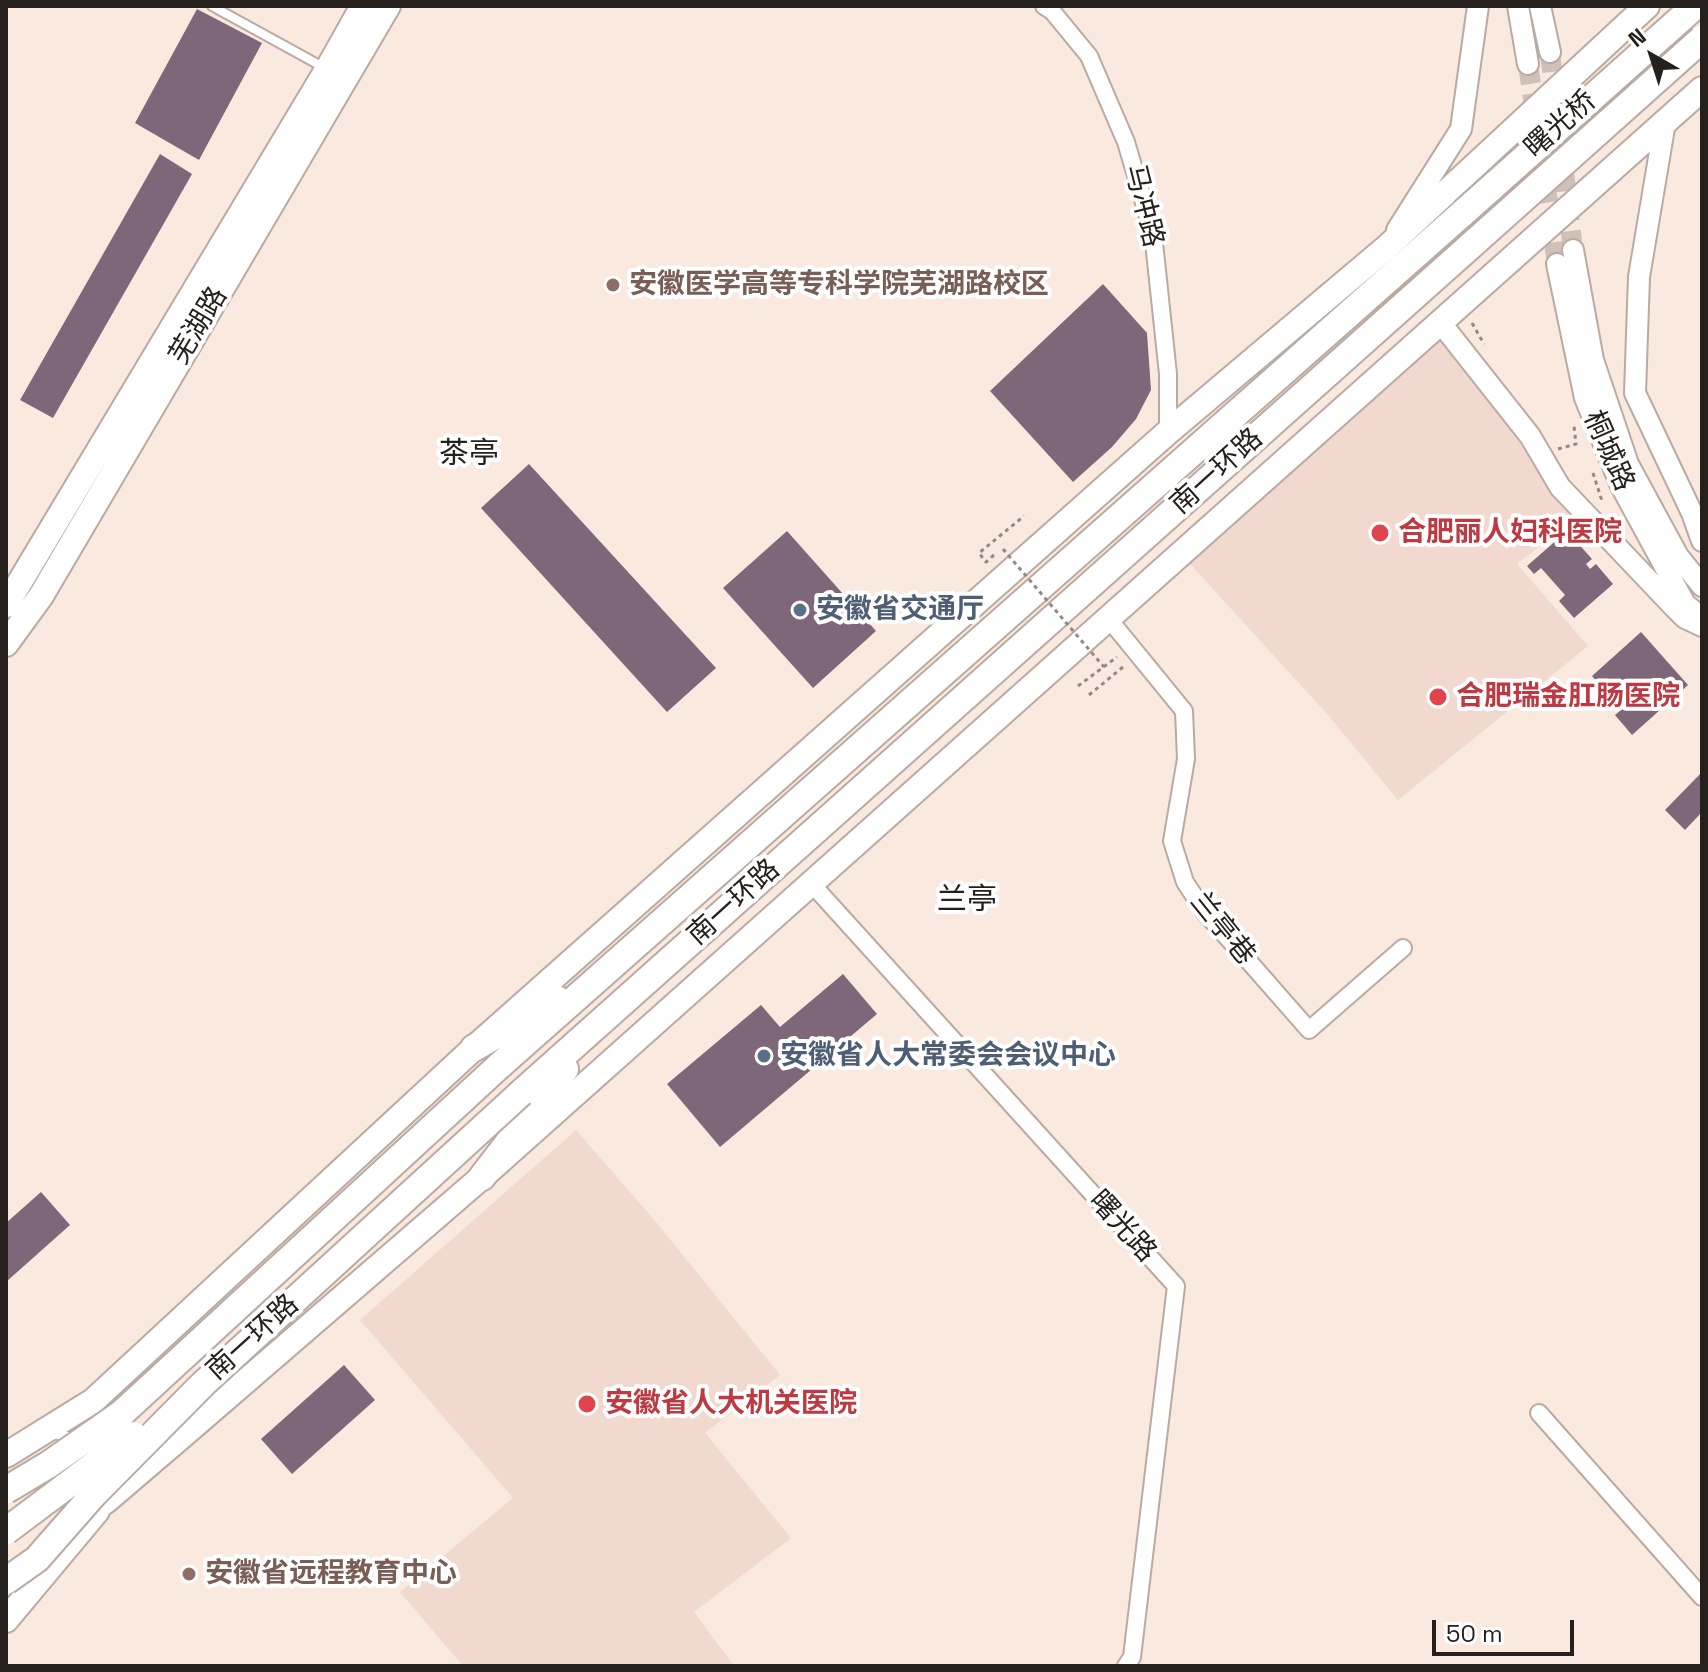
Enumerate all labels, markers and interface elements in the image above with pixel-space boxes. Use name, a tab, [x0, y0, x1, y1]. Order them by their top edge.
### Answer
north arrow	[1612, 16, 1692, 96]
text: N	[1622, 22, 1651, 53]
street label: 曙光桥	[1519, 84, 1603, 166]
street label: 马冲路	[1117, 161, 1169, 251]
place label: 安徽医学高等专科学院芜湖路校区	[629, 268, 1049, 302]
marker: 安徽医学高等专科学院芜湖路校区	[604, 276, 622, 294]
street label: 芜湖路	[163, 281, 235, 371]
street label: 桐城路	[1576, 406, 1640, 496]
street label: 南一环路	[1164, 422, 1270, 522]
district label: 茶亭	[439, 437, 499, 473]
place label: 合肥丽人妇科医院	[1398, 516, 1622, 550]
marker: 合肥丽人妇科医院	[1369, 522, 1391, 544]
place label: 安徽省交通厅	[816, 593, 984, 627]
marker: 安徽省交通厅	[791, 601, 809, 619]
place label: 合肥瑞金肛肠医院	[1456, 680, 1680, 714]
marker: 合肥瑞金肛肠医院	[1427, 686, 1449, 708]
street label: 南一环路	[681, 853, 787, 953]
district label: 兰亭	[937, 883, 997, 919]
street label: 兰亭巷	[1183, 886, 1261, 972]
place label: 安徽省人大常委会会议中心	[780, 1039, 1116, 1073]
marker: 安徽省人大常委会会议中心	[755, 1047, 773, 1065]
street label: 曙光路	[1081, 1185, 1163, 1269]
street label: 南一环路	[200, 1288, 306, 1388]
place label: 安徽省人大机关医院	[605, 1387, 857, 1421]
marker: 安徽省人大机关医院	[576, 1393, 598, 1415]
place label: 安徽省远程教育中心	[205, 1557, 457, 1591]
marker: 安徽省远程教育中心	[180, 1565, 198, 1583]
scale bar	[1436, 1604, 1578, 1654]
text: 50 m	[1446, 1618, 1503, 1649]

